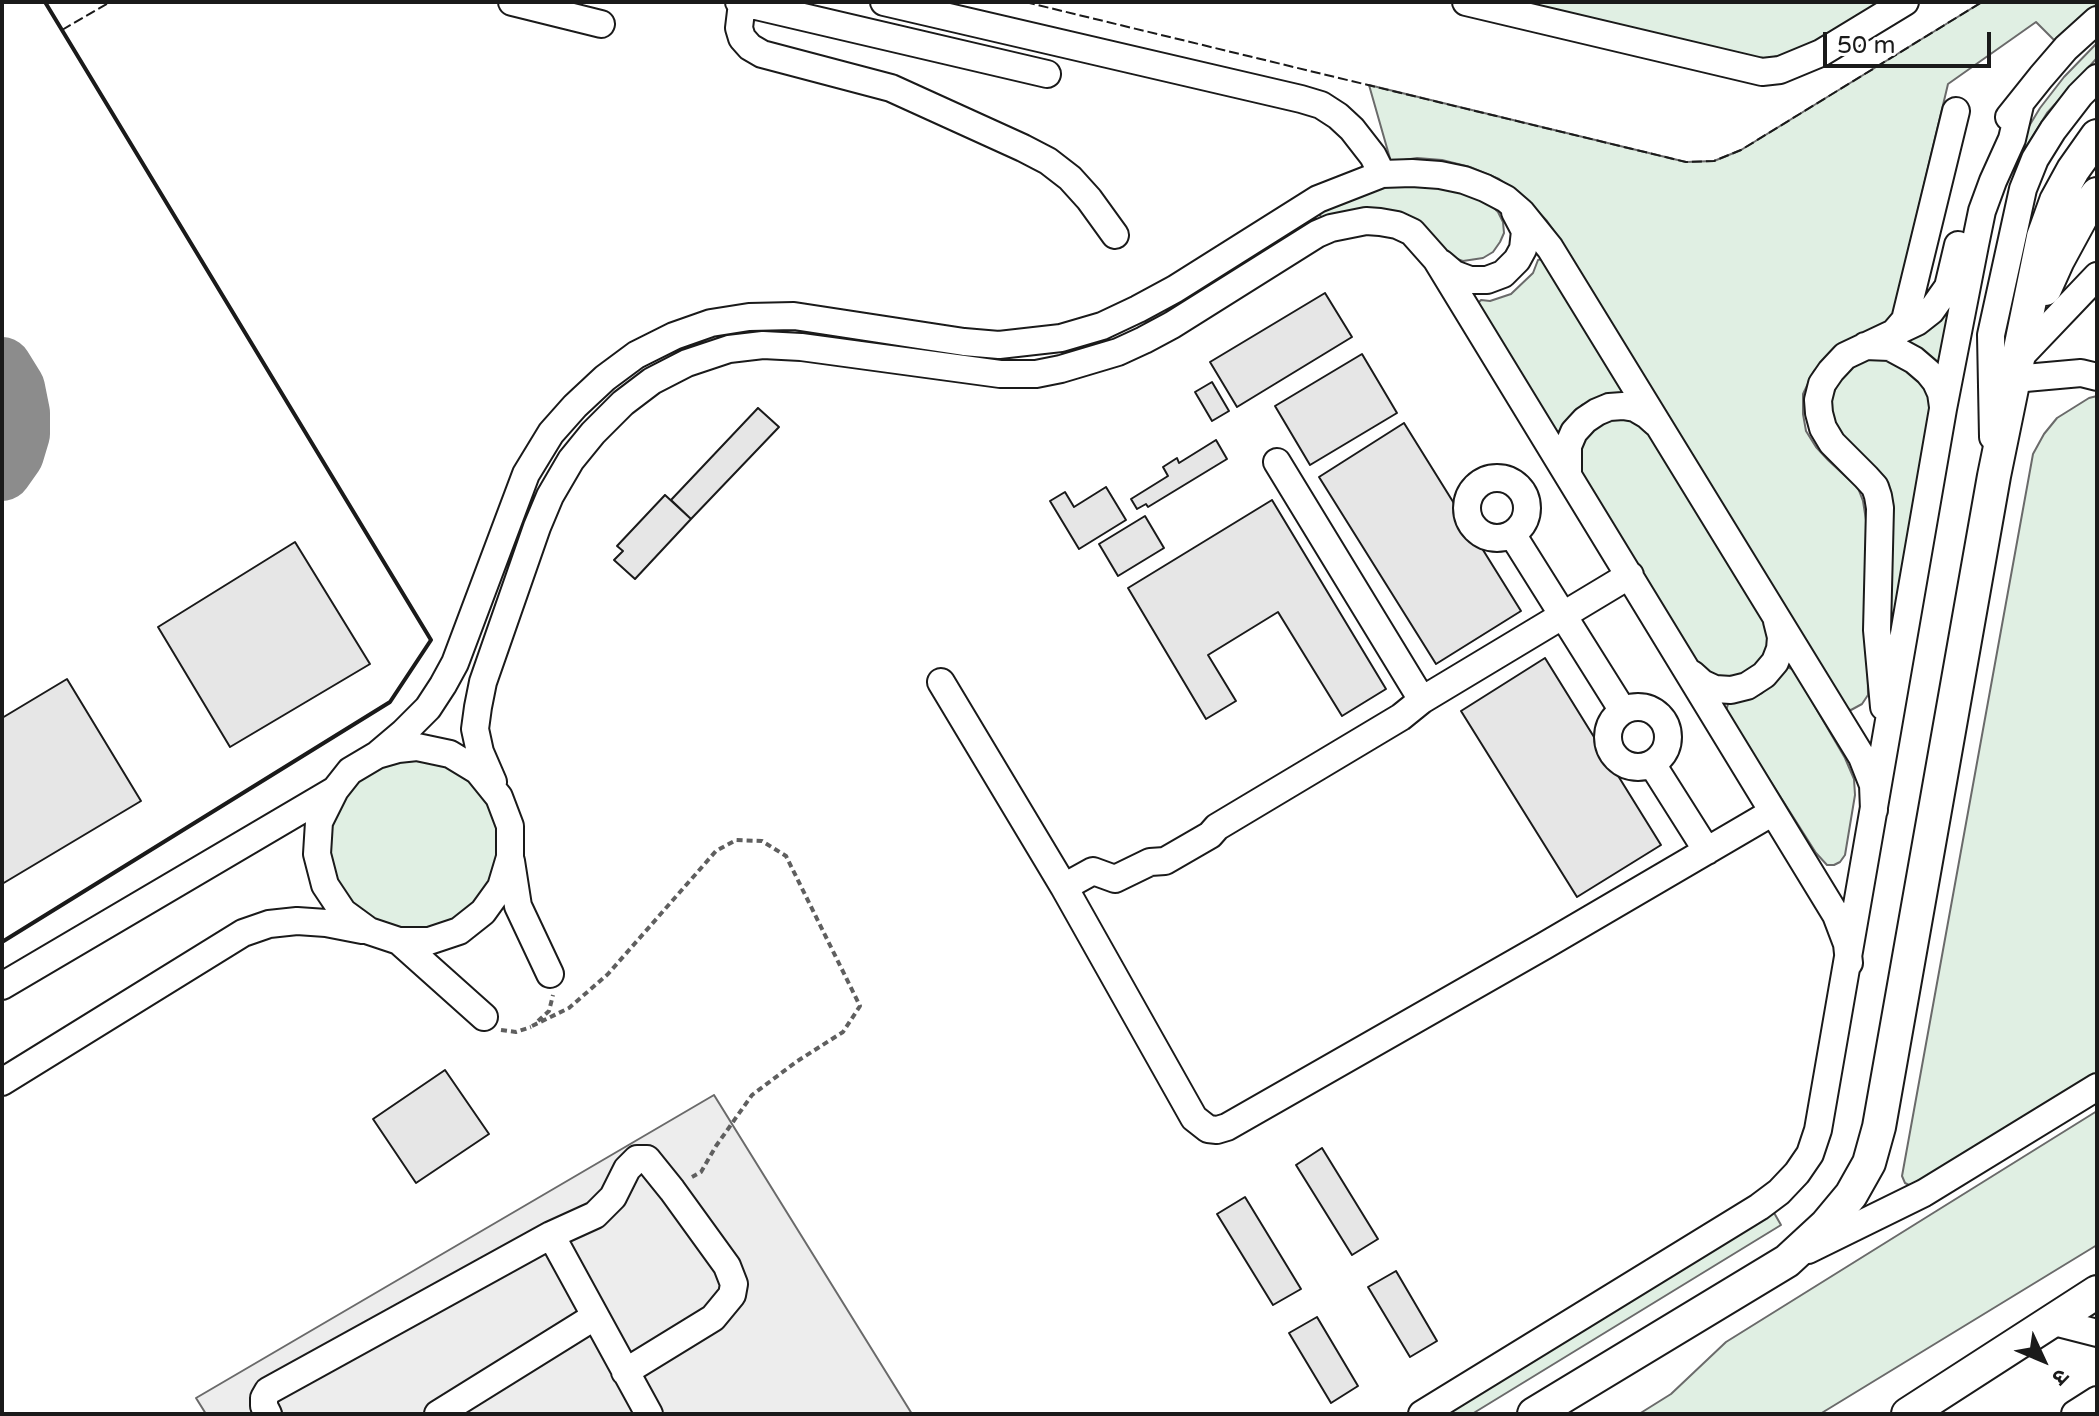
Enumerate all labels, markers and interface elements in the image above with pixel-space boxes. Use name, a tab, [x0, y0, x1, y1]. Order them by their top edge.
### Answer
scale bar	[1827, 16, 1995, 66]
text: 50 m	[1837, 31, 1895, 60]
north arrow	[2003, 1320, 2083, 1400]
text: उ	[2046, 1363, 2074, 1390]

